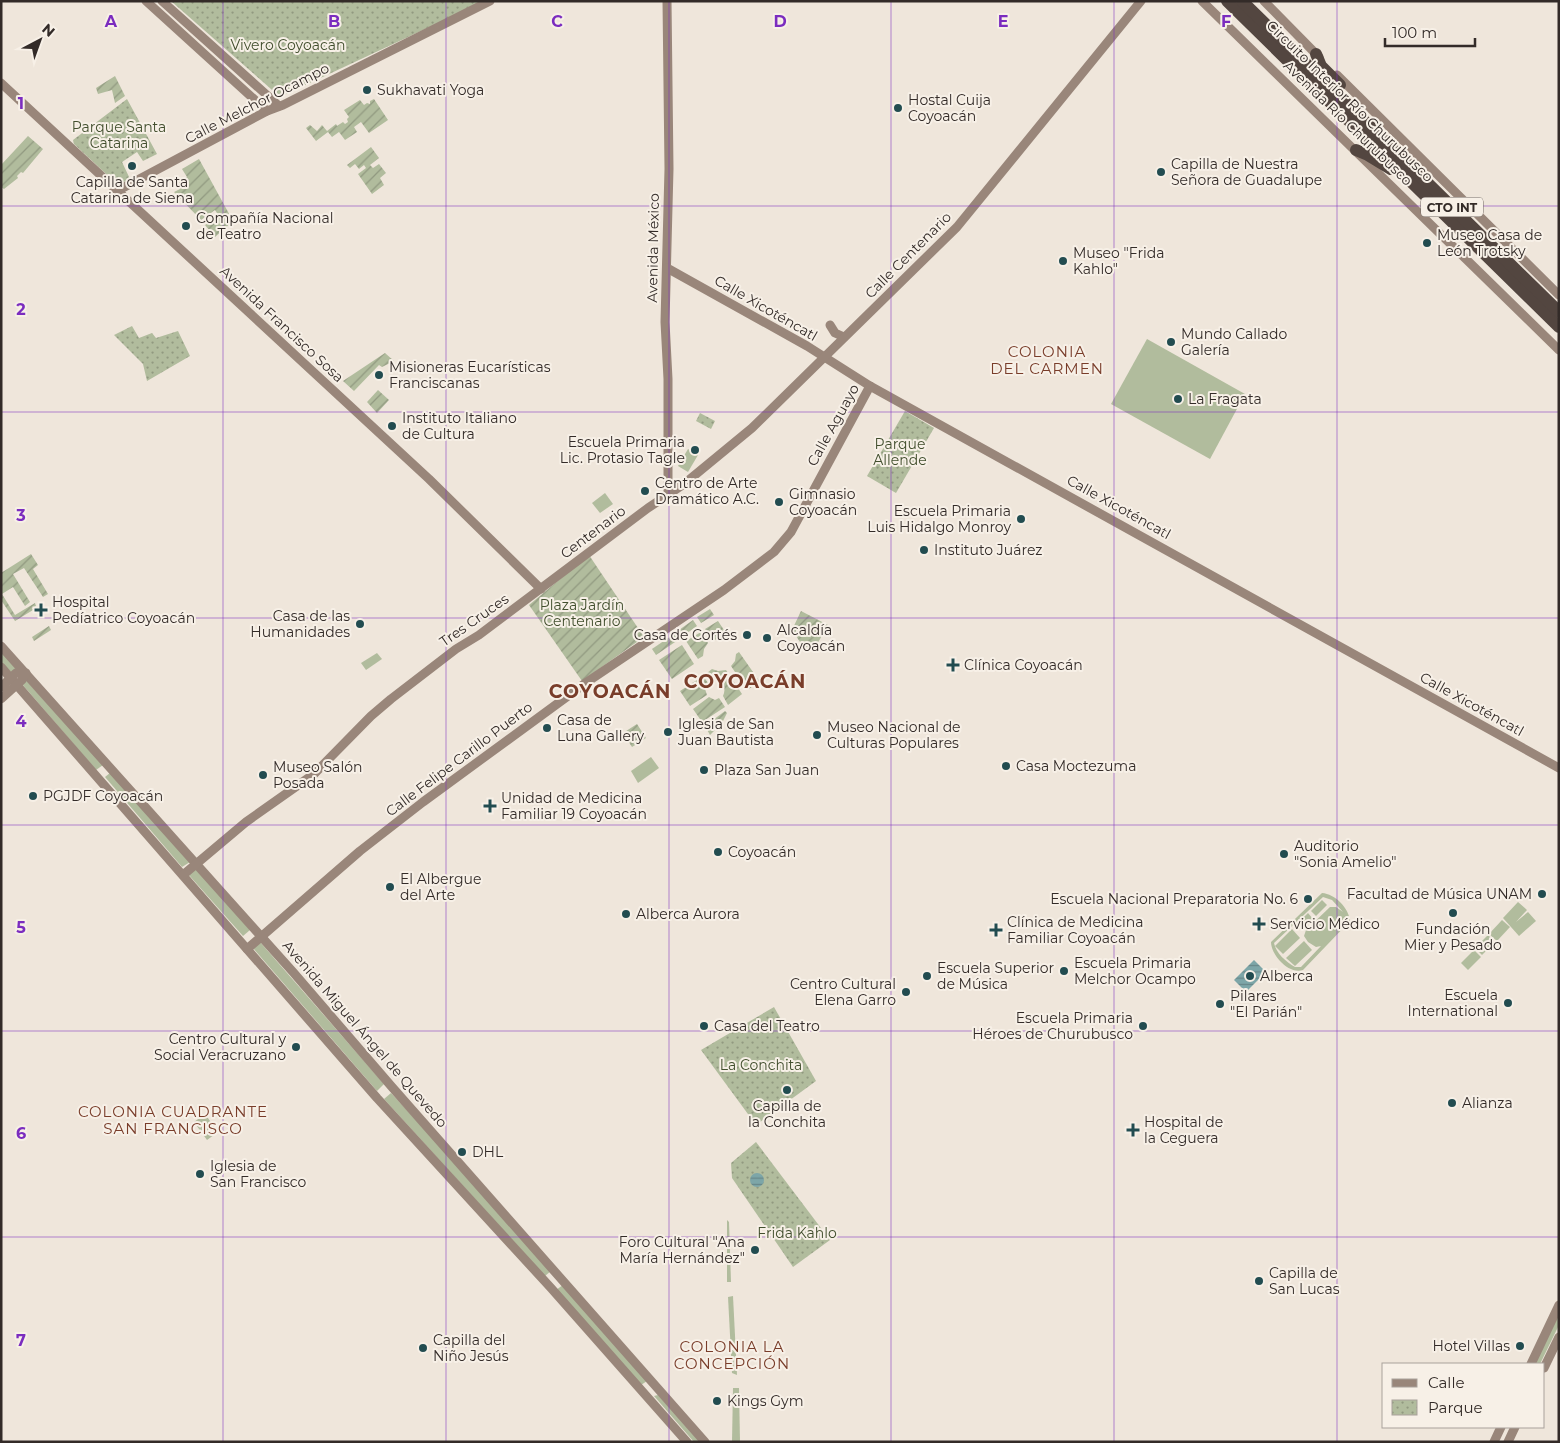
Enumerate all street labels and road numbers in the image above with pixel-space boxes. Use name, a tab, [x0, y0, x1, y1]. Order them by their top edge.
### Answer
street label: Circuito Interior Río Churubusco	[1263, 16, 1437, 186]
street label: Avenida Río Churubusco	[1280, 57, 1416, 190]
street label: Calle Melchor Ocampo	[182, 59, 332, 147]
street label: Avenida México	[643, 193, 663, 303]
road number: CTO INT	[1421, 198, 1483, 216]
street label: Calle Centenario	[861, 208, 955, 302]
street label: Avenida Francisco Sosa	[216, 262, 348, 386]
street label: Calle Xicoténcatl	[711, 271, 821, 345]
street label: Calle Aguayo	[803, 381, 863, 469]
street label: Calle Xicoténcatl	[1064, 471, 1174, 543]
street label: Centenario	[557, 501, 629, 562]
street label: Tres Cruces	[436, 590, 512, 650]
street label: Calle Xicoténcatl	[1417, 668, 1527, 740]
street label: Calle Felipe Carillo Puerto	[382, 698, 536, 820]
street label: Avenida Miguel Ángel de Quevedo	[279, 937, 451, 1132]

